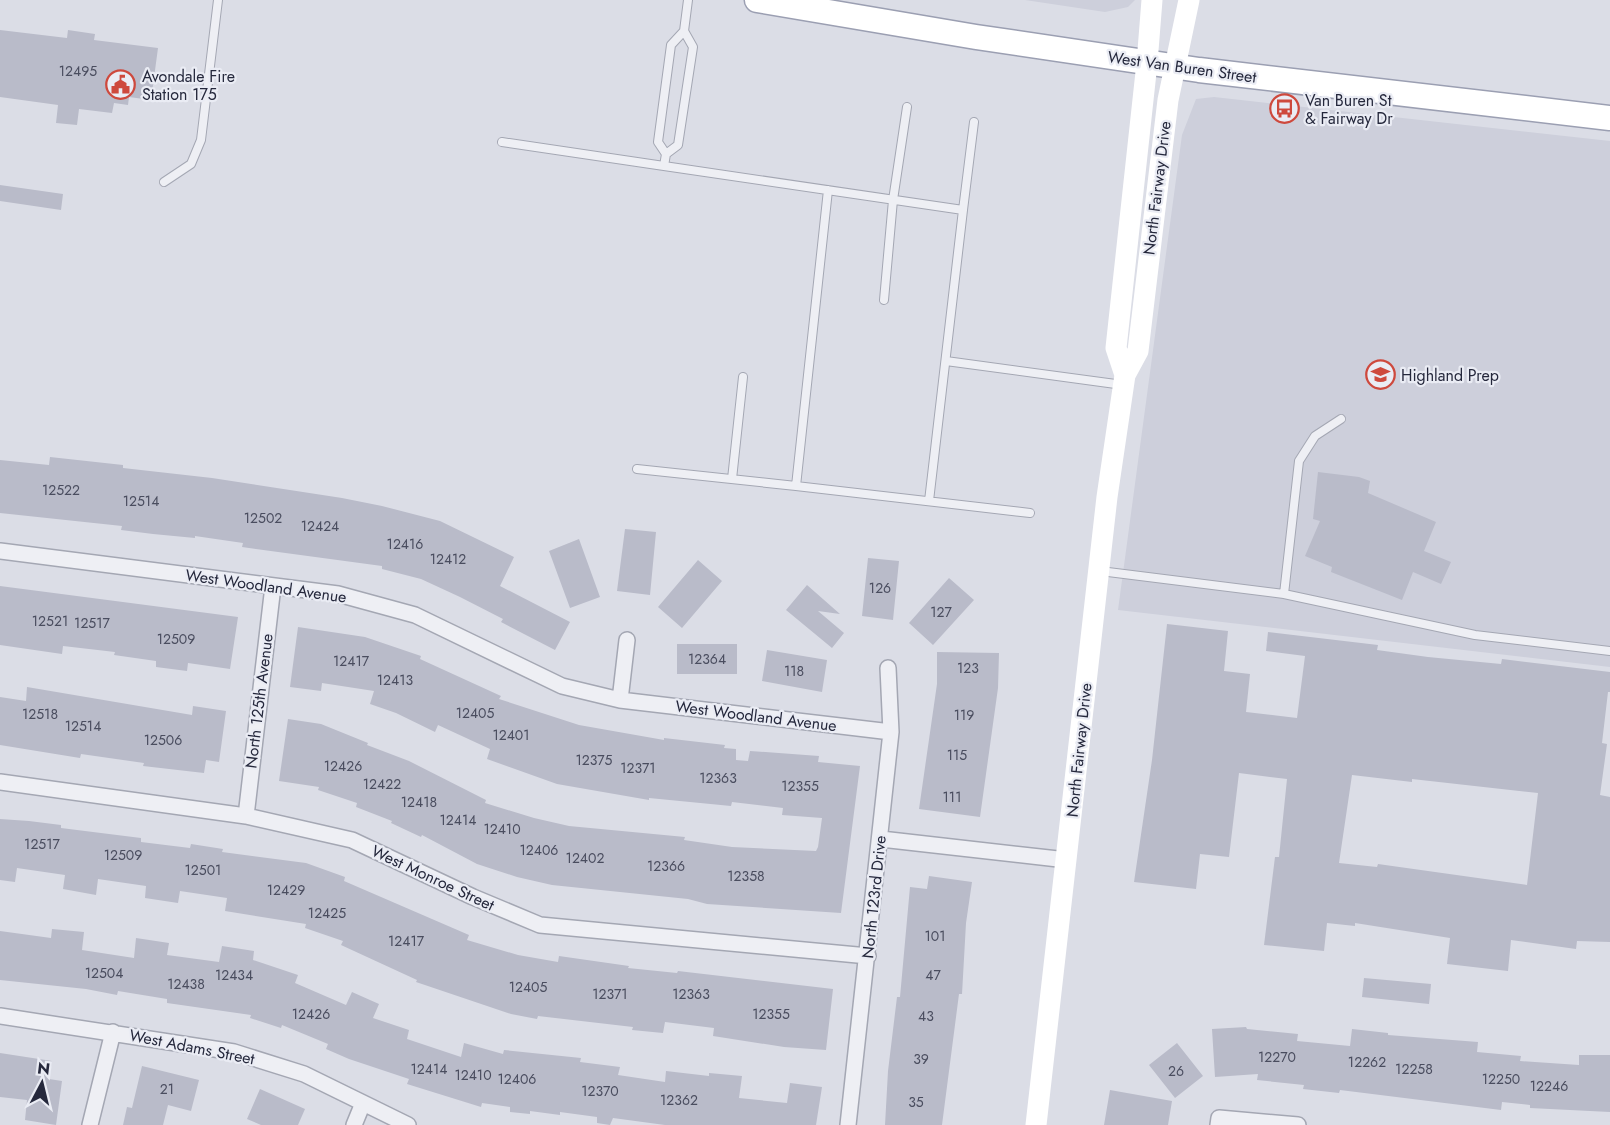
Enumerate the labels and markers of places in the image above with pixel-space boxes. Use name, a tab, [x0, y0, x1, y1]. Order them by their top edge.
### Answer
place label: Avondale Fire Station 175	[142, 65, 235, 106]
public building icon: Avondale Fire Station 175	[105, 69, 137, 101]
place label: Van Buren St & Fairway Dr	[1305, 89, 1393, 130]
bus stop icon: Van Buren St & Fairway Dr	[1268, 93, 1300, 125]
school or university icon: Highland Prep	[1364, 359, 1396, 391]
place label: Highland Prep	[1401, 364, 1499, 387]

